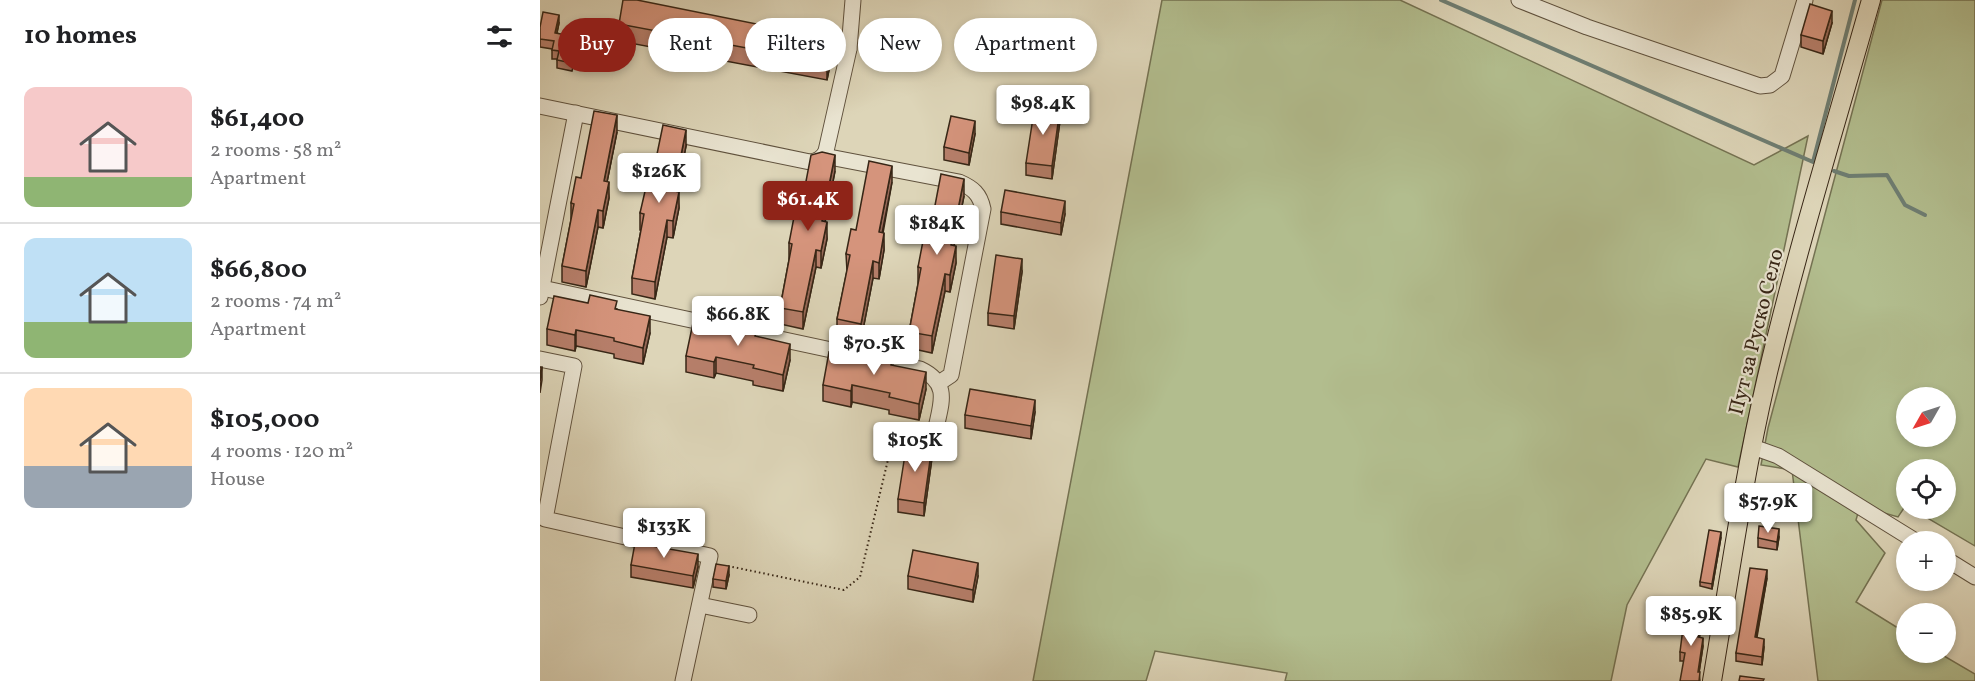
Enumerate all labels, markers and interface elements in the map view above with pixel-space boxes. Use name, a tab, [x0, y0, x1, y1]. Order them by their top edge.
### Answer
text: 10 homes	[24, 18, 137, 54]
chip: Buy	[558, 18, 636, 72]
chip: Rent	[648, 18, 733, 72]
chip: Filters	[745, 18, 846, 72]
chip: New	[858, 18, 942, 72]
chip: Apartment	[954, 18, 1097, 72]
icon: filters	[483, 20, 516, 53]
pin: $98.4K	[994, 85, 1092, 136]
text: $98.4K	[1010, 90, 1076, 118]
text: $61,400	[210, 101, 304, 137]
icon: home	[72, 111, 144, 183]
text: 2 rooms · 58 m²	[210, 137, 341, 165]
pin: $126K	[617, 153, 701, 204]
text: $126K	[631, 158, 687, 186]
text: Apartment	[210, 165, 306, 193]
pin: $61.4K	[759, 181, 857, 232]
text: $61.4K	[777, 186, 839, 214]
pin: $184K	[895, 205, 979, 256]
text: $184K	[909, 210, 965, 238]
street label: Пут за Руско Село	[1722, 246, 1792, 418]
text: $66,800	[210, 252, 307, 288]
icon: home	[72, 262, 144, 334]
text: 2 rooms · 74 m²	[210, 288, 341, 316]
pin: $66.8K	[689, 296, 787, 347]
text: $66.8K	[706, 301, 770, 329]
text: Apartment	[210, 316, 306, 344]
pin: $70.5K	[825, 325, 923, 376]
text: $70.5K	[843, 330, 905, 358]
north arrow	[1896, 387, 1956, 447]
map controls	[1896, 387, 1956, 663]
text: $105,000	[210, 402, 319, 438]
icon: home	[72, 412, 144, 484]
pin: $105K	[873, 422, 957, 473]
text: $105K	[887, 427, 943, 455]
text: 4 rooms · 120 m²	[210, 438, 353, 466]
button: locate	[1896, 459, 1956, 519]
text: House	[210, 466, 265, 494]
pin: $57.9K	[1719, 483, 1817, 534]
text: $57.9K	[1738, 488, 1798, 516]
pin: $133K	[622, 508, 706, 559]
text: $133K	[637, 513, 691, 541]
button: +	[1896, 531, 1956, 591]
pin: $85.9K	[1642, 596, 1740, 647]
text: $85.9K	[1660, 601, 1722, 629]
button: −	[1896, 603, 1956, 663]

